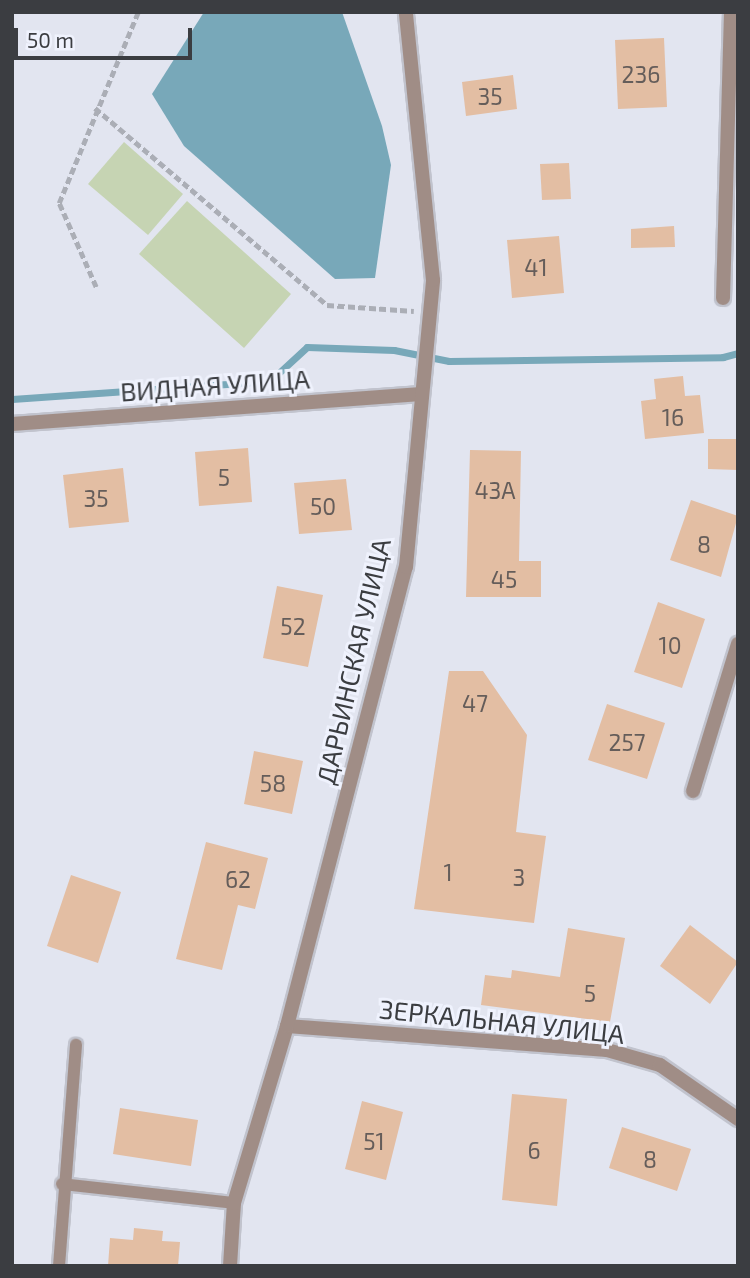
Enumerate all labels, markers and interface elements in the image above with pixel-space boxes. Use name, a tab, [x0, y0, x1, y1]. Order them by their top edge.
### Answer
scale bar	[18, 14, 196, 58]
text: 50 m	[27, 27, 74, 52]
house number: 236	[622, 60, 660, 88]
house number: 35	[477, 82, 503, 110]
house number: 41	[524, 253, 548, 281]
street label: ВИДНАЯ УЛИЦА	[119, 363, 311, 407]
house number: 16	[662, 403, 684, 431]
house number: 5	[218, 463, 230, 491]
house number: 43А	[474, 476, 516, 504]
house number: 35	[83, 484, 109, 512]
house number: 50	[310, 492, 336, 520]
house number: 8	[697, 530, 711, 558]
street label: ДАРЬИНСКАЯ УЛИЦА	[310, 535, 396, 787]
house number: 45	[491, 565, 517, 593]
house number: 52	[280, 612, 306, 640]
house number: 10	[658, 631, 682, 659]
house number: 47	[462, 689, 488, 717]
house number: 257	[608, 728, 646, 756]
house number: 58	[260, 769, 286, 797]
house number: 1	[443, 858, 453, 886]
house number: 3	[513, 863, 525, 891]
house number: 62	[225, 865, 251, 893]
house number: 5	[584, 979, 596, 1007]
street label: ЗЕРКАЛЬНАЯ УЛИЦА	[378, 993, 626, 1049]
house number: 51	[363, 1127, 385, 1155]
house number: 6	[527, 1136, 541, 1164]
house number: 8	[643, 1145, 657, 1173]

